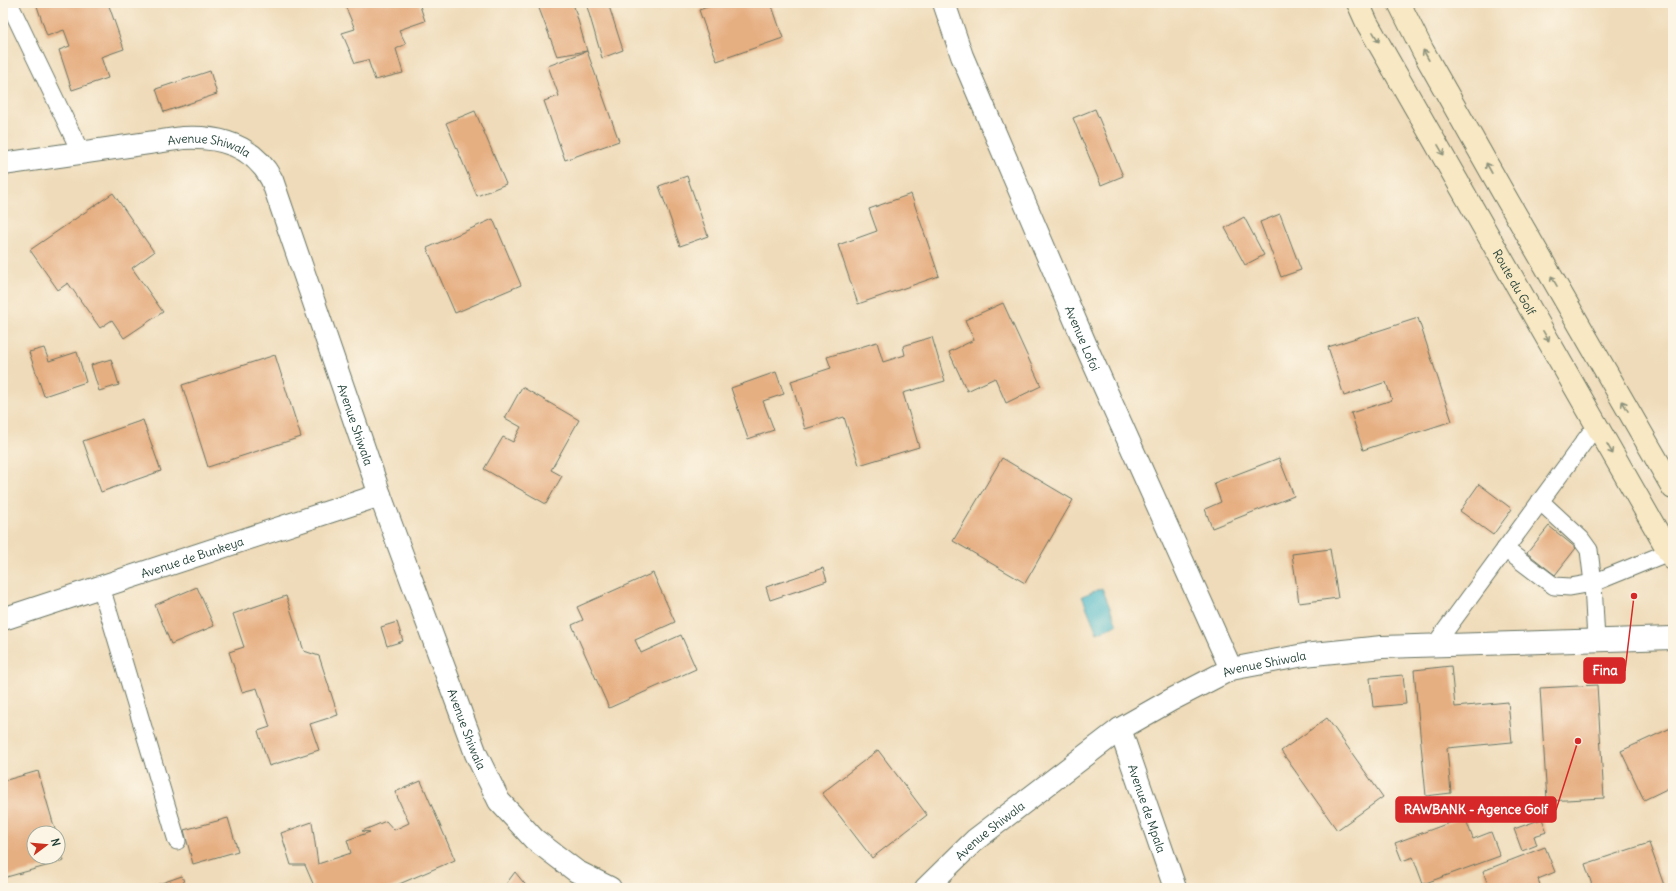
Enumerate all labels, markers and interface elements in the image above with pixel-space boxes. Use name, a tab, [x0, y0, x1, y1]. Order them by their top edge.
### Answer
one-way arrow	[1373, 31, 1381, 43]
one-way arrow	[1421, 49, 1429, 61]
street label: Avenue Shiwala	[167, 130, 254, 160]
one-way arrow	[1437, 144, 1445, 156]
one-way arrow	[1485, 162, 1493, 174]
street label: Route du Golf	[1490, 246, 1540, 318]
one-way arrow	[1549, 275, 1557, 287]
street label: Avenue Lofoi	[1062, 303, 1104, 373]
one-way arrow	[1543, 330, 1551, 342]
street label: Avenue Shiwala	[335, 382, 377, 468]
one-way arrow	[1621, 401, 1629, 413]
one-way arrow	[1607, 443, 1615, 455]
street label: Avenue de Bunkeya	[139, 533, 246, 581]
street label: Avenue Shiwala	[1220, 647, 1307, 680]
callout: Fina	[1584, 658, 1625, 683]
text: Fina	[1592, 662, 1618, 679]
street label: Avenue Shiwala	[445, 686, 490, 772]
street label: Avenue de Mpala	[1125, 762, 1170, 855]
street label: Avenue Shiwala	[952, 797, 1027, 863]
callout: RAWBANK - Agence Golf	[1396, 797, 1556, 822]
text: RAWBANK - Agence Golf	[1404, 801, 1549, 818]
north arrow	[26, 825, 66, 865]
text: N	[48, 837, 63, 848]

